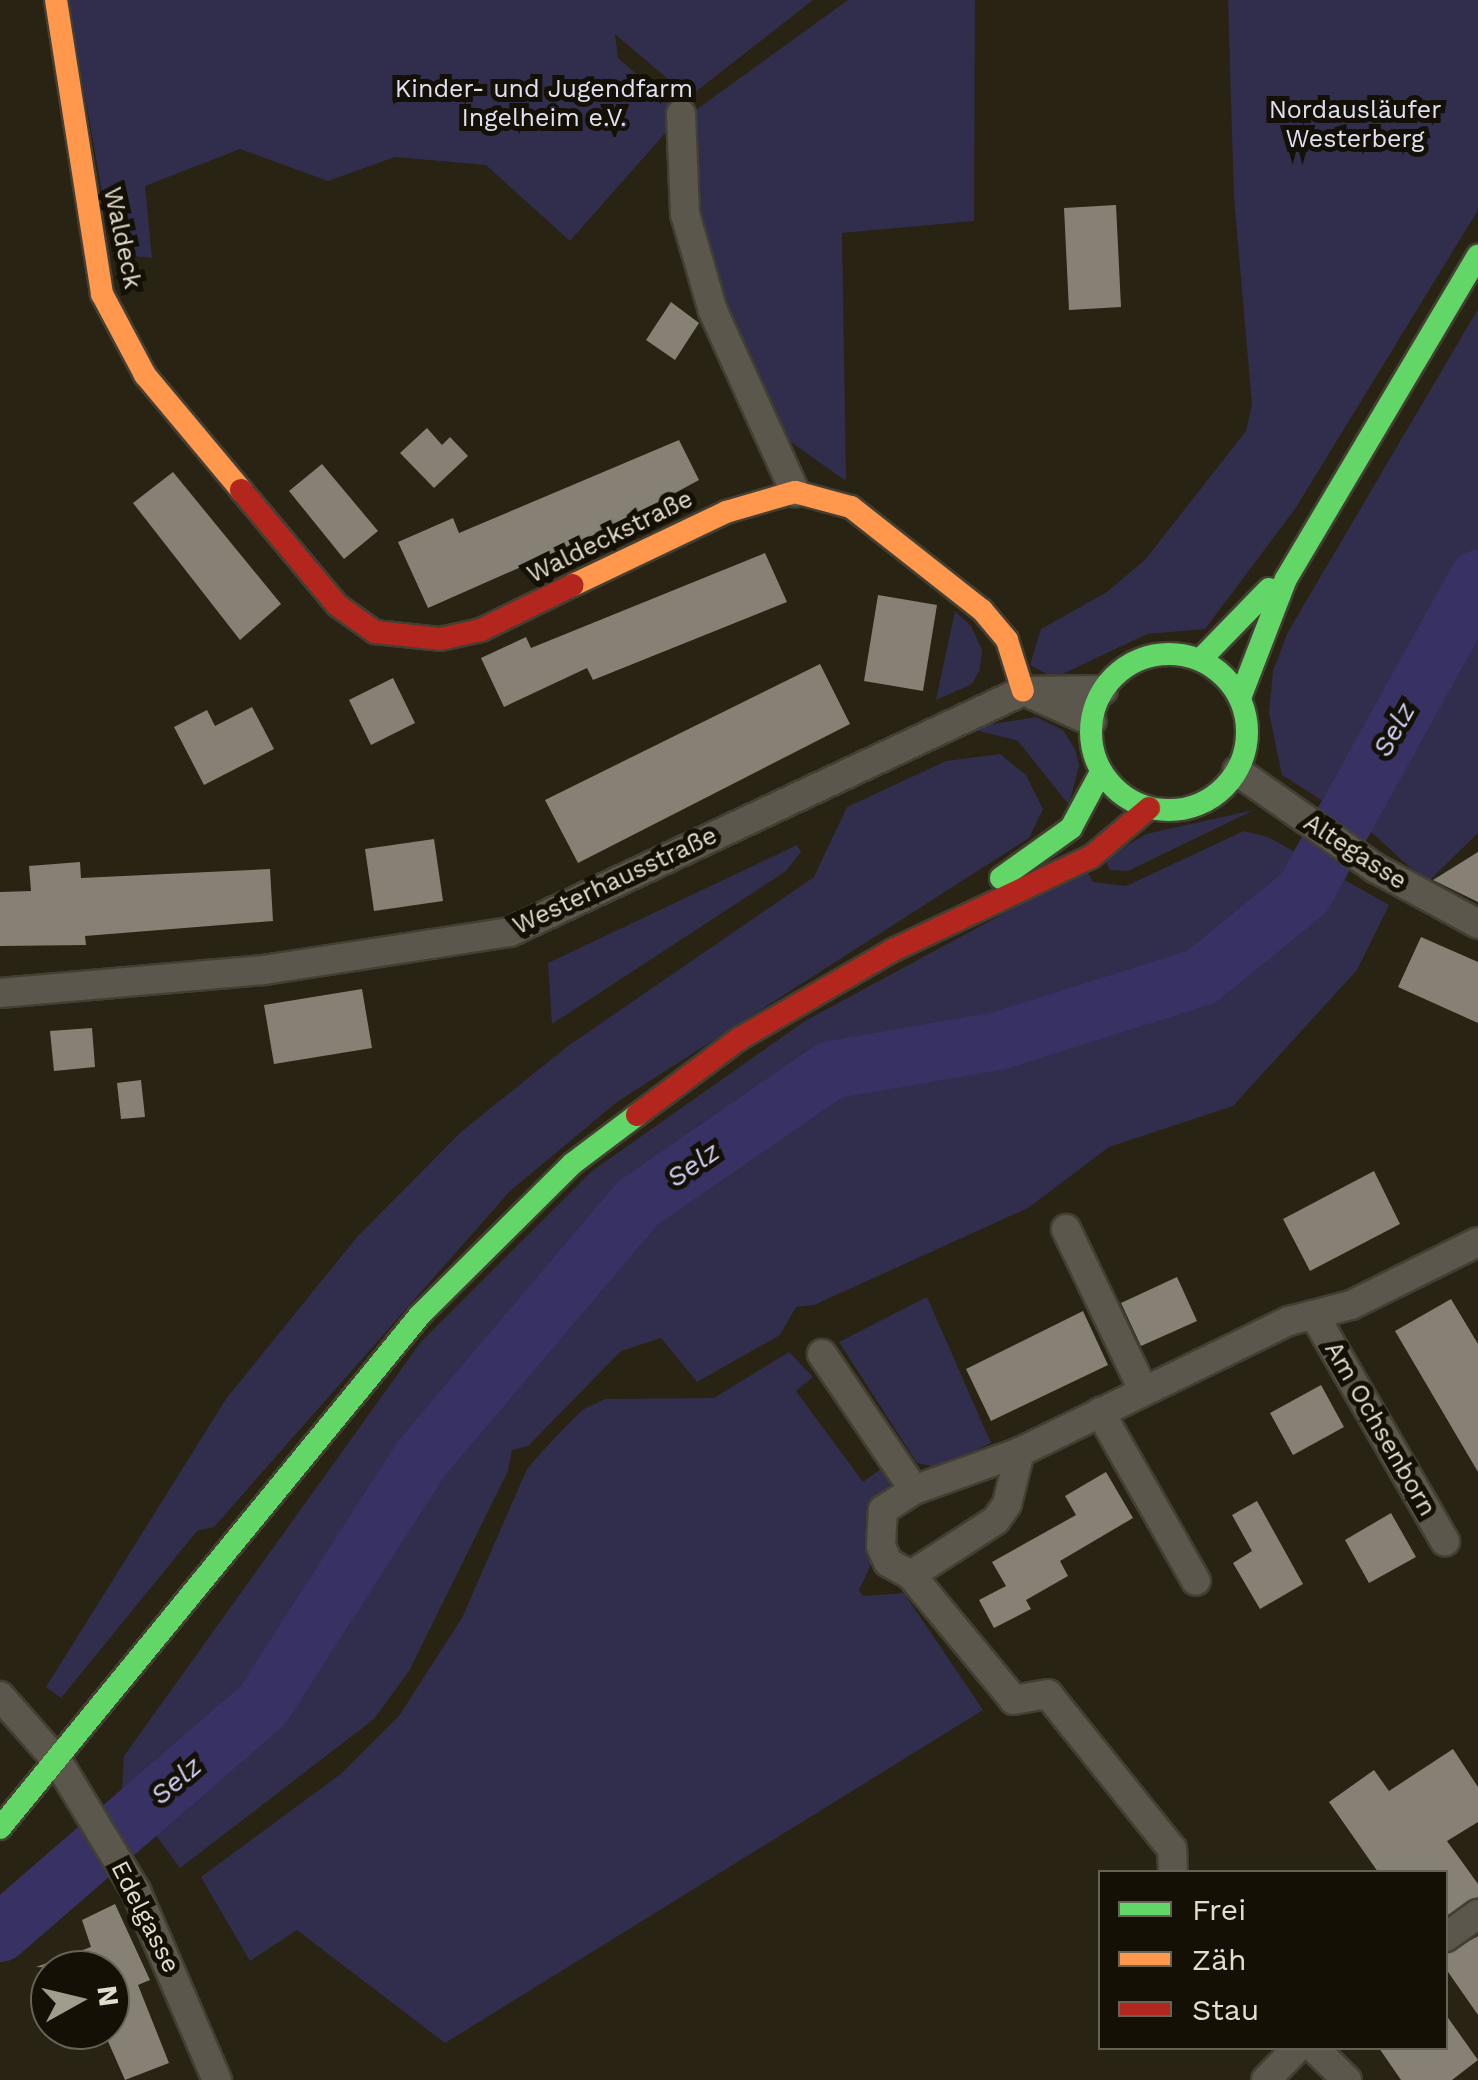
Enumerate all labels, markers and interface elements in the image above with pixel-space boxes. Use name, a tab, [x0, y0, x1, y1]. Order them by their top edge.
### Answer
park label: Kinder- und Jugendfarm Ingelheim e.V.	[395, 75, 693, 134]
park label: Nordausläufer Westerberg	[1269, 96, 1441, 155]
street label: Waldeck	[97, 184, 147, 292]
street label: Waldeckstraße	[522, 484, 698, 590]
water label: Selz	[1366, 697, 1422, 763]
street label: Altegasse	[1298, 808, 1412, 896]
street label: Westerhausstraße	[508, 821, 722, 941]
water label: Selz	[660, 1135, 726, 1195]
street label: Am Ochsenborn	[1318, 1336, 1442, 1522]
water label: Selz	[144, 1750, 208, 1812]
street label: Edelgasse	[104, 1856, 186, 1978]
legend	[1098, 1870, 1448, 2050]
text: Frei	[1192, 1892, 1246, 1927]
text: Zäh	[1192, 1942, 1246, 1977]
north arrow	[30, 1950, 130, 2050]
text: N	[90, 1983, 126, 2009]
text: Stau	[1192, 1992, 1259, 2027]

